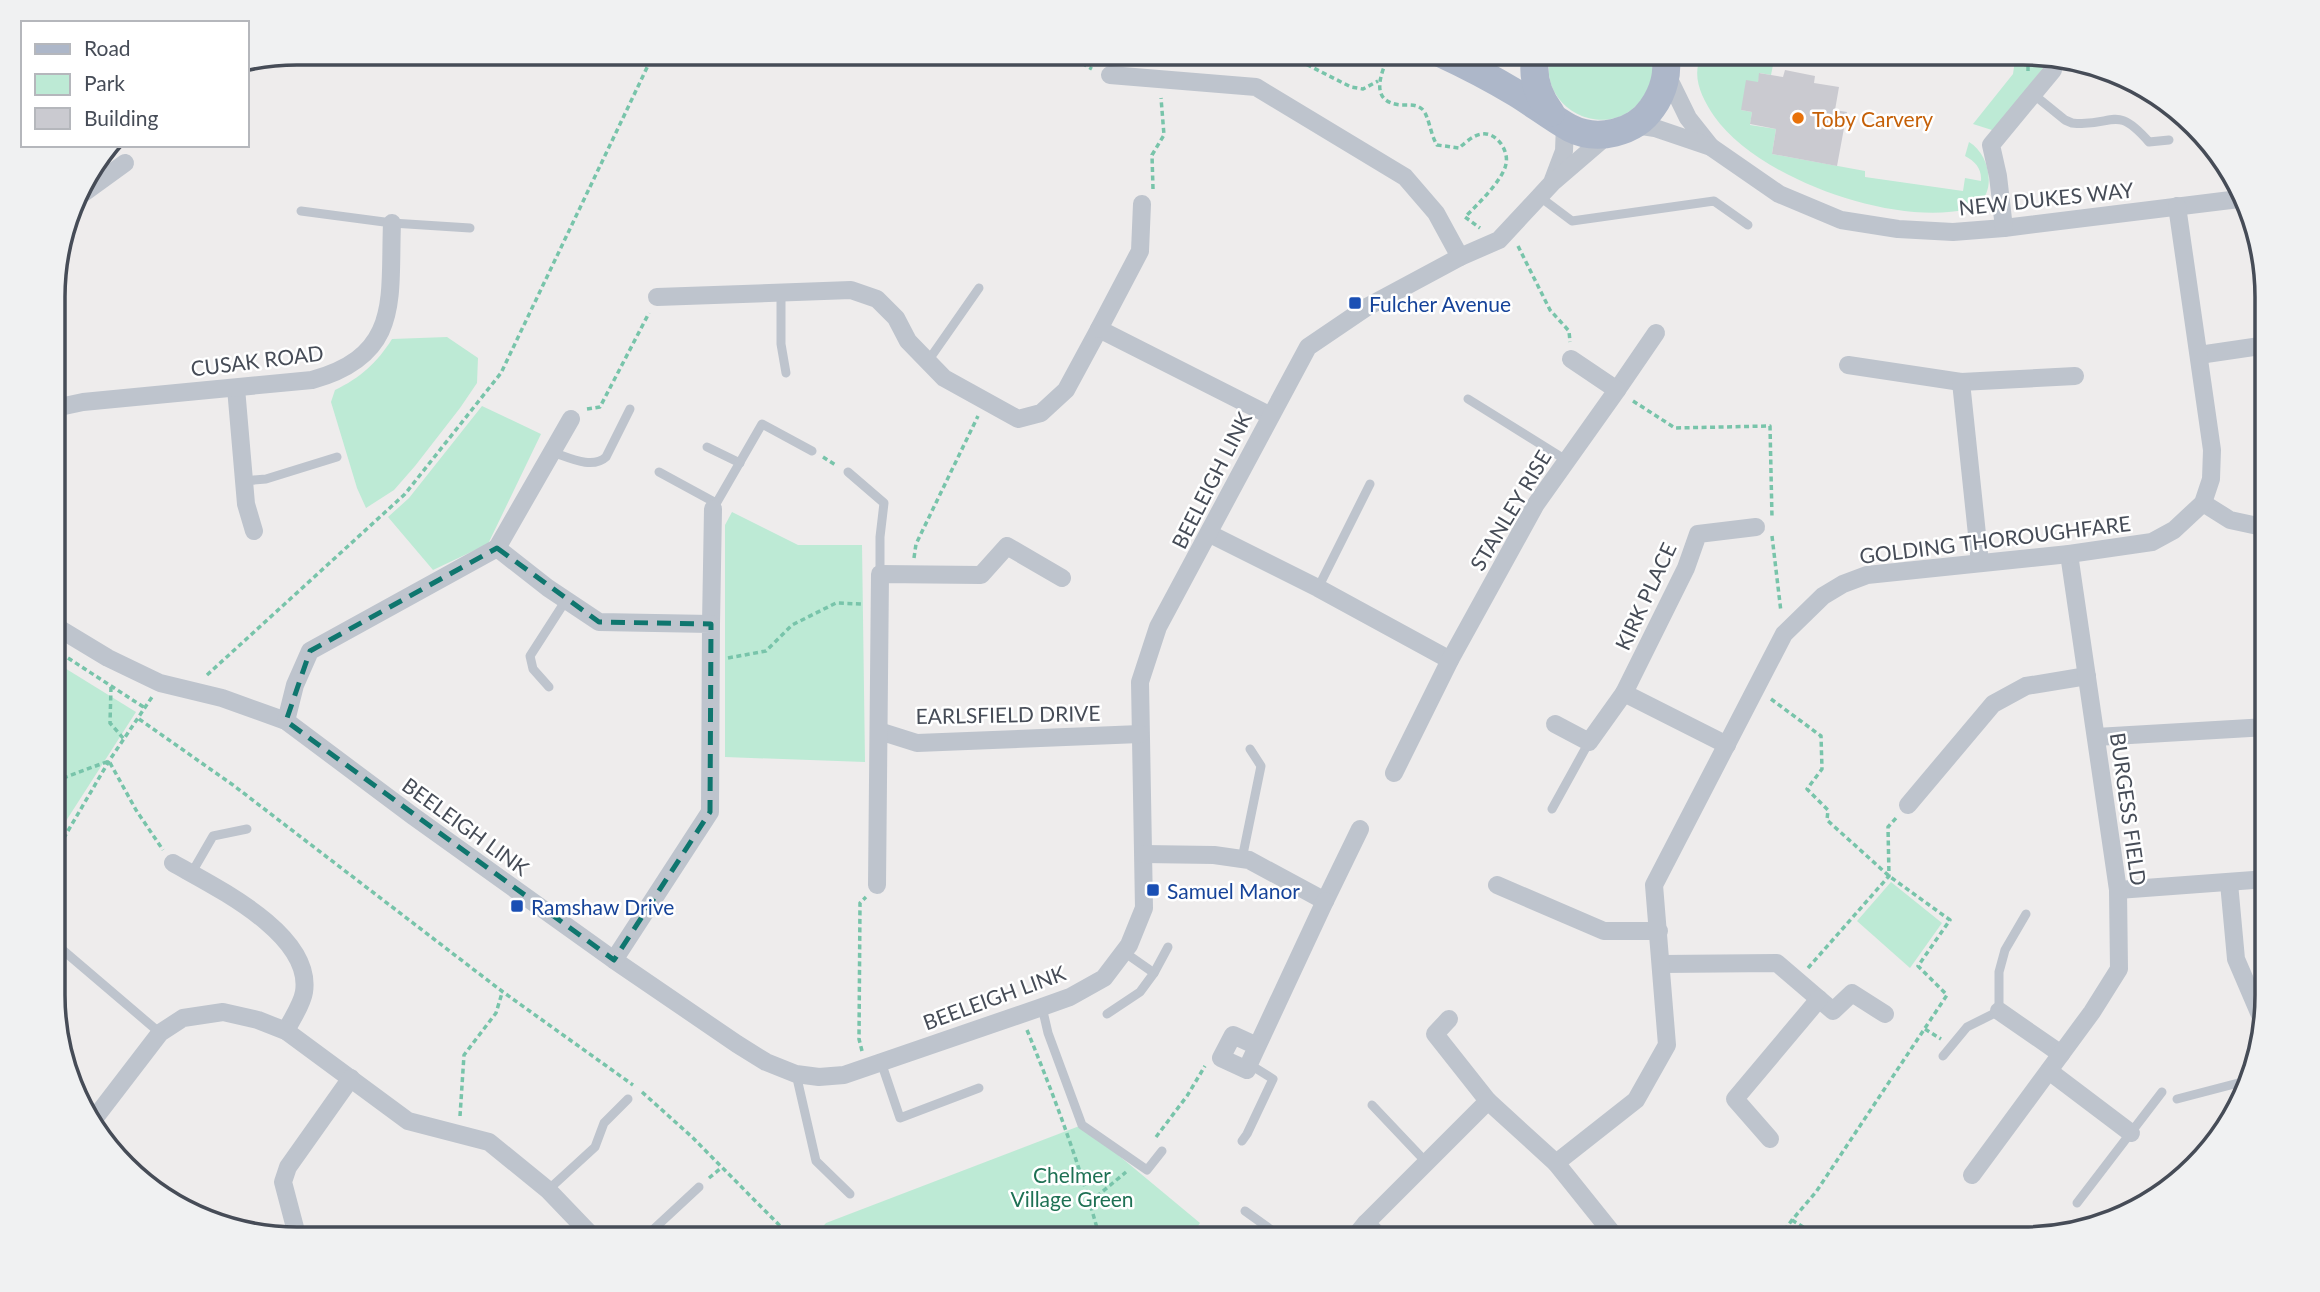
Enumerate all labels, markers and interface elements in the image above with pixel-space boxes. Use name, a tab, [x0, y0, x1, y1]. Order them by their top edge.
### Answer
legend	[21, 21, 248, 147]
text: Road	[84, 35, 131, 60]
text: Park	[84, 70, 125, 95]
text: Building	[84, 105, 159, 130]
place label: Toby Carvery	[1812, 106, 1933, 131]
marker: Toby Carvery	[1790, 110, 1806, 126]
street label: NEW DUKES WAY	[1957, 176, 2136, 220]
place label: Fulcher Avenue	[1369, 291, 1511, 316]
marker: Fulcher Avenue	[1347, 295, 1363, 311]
street label: CUSAK ROAD	[189, 339, 325, 381]
street label: BEELEIGH LINK	[1166, 407, 1256, 552]
street label: STANLEY RISE	[1464, 445, 1556, 575]
street label: GOLDING THOROUGHFARE	[1858, 510, 2132, 568]
street label: KIRK PLACE	[1609, 538, 1681, 654]
street label: EARLSFIELD DRIVE	[915, 700, 1101, 728]
street label: BURGESS FIELD	[2106, 731, 2152, 887]
street label: BEELEIGH LINK	[398, 772, 534, 880]
place label: Samuel Manor	[1167, 878, 1300, 903]
marker: Samuel Manor	[1145, 882, 1161, 898]
place label: Ramshaw Drive	[531, 894, 674, 919]
marker: Ramshaw Drive	[509, 898, 525, 914]
street label: BEELEIGH LINK	[919, 960, 1069, 1034]
park label: Chelmer Village Green	[1010, 1162, 1134, 1211]

